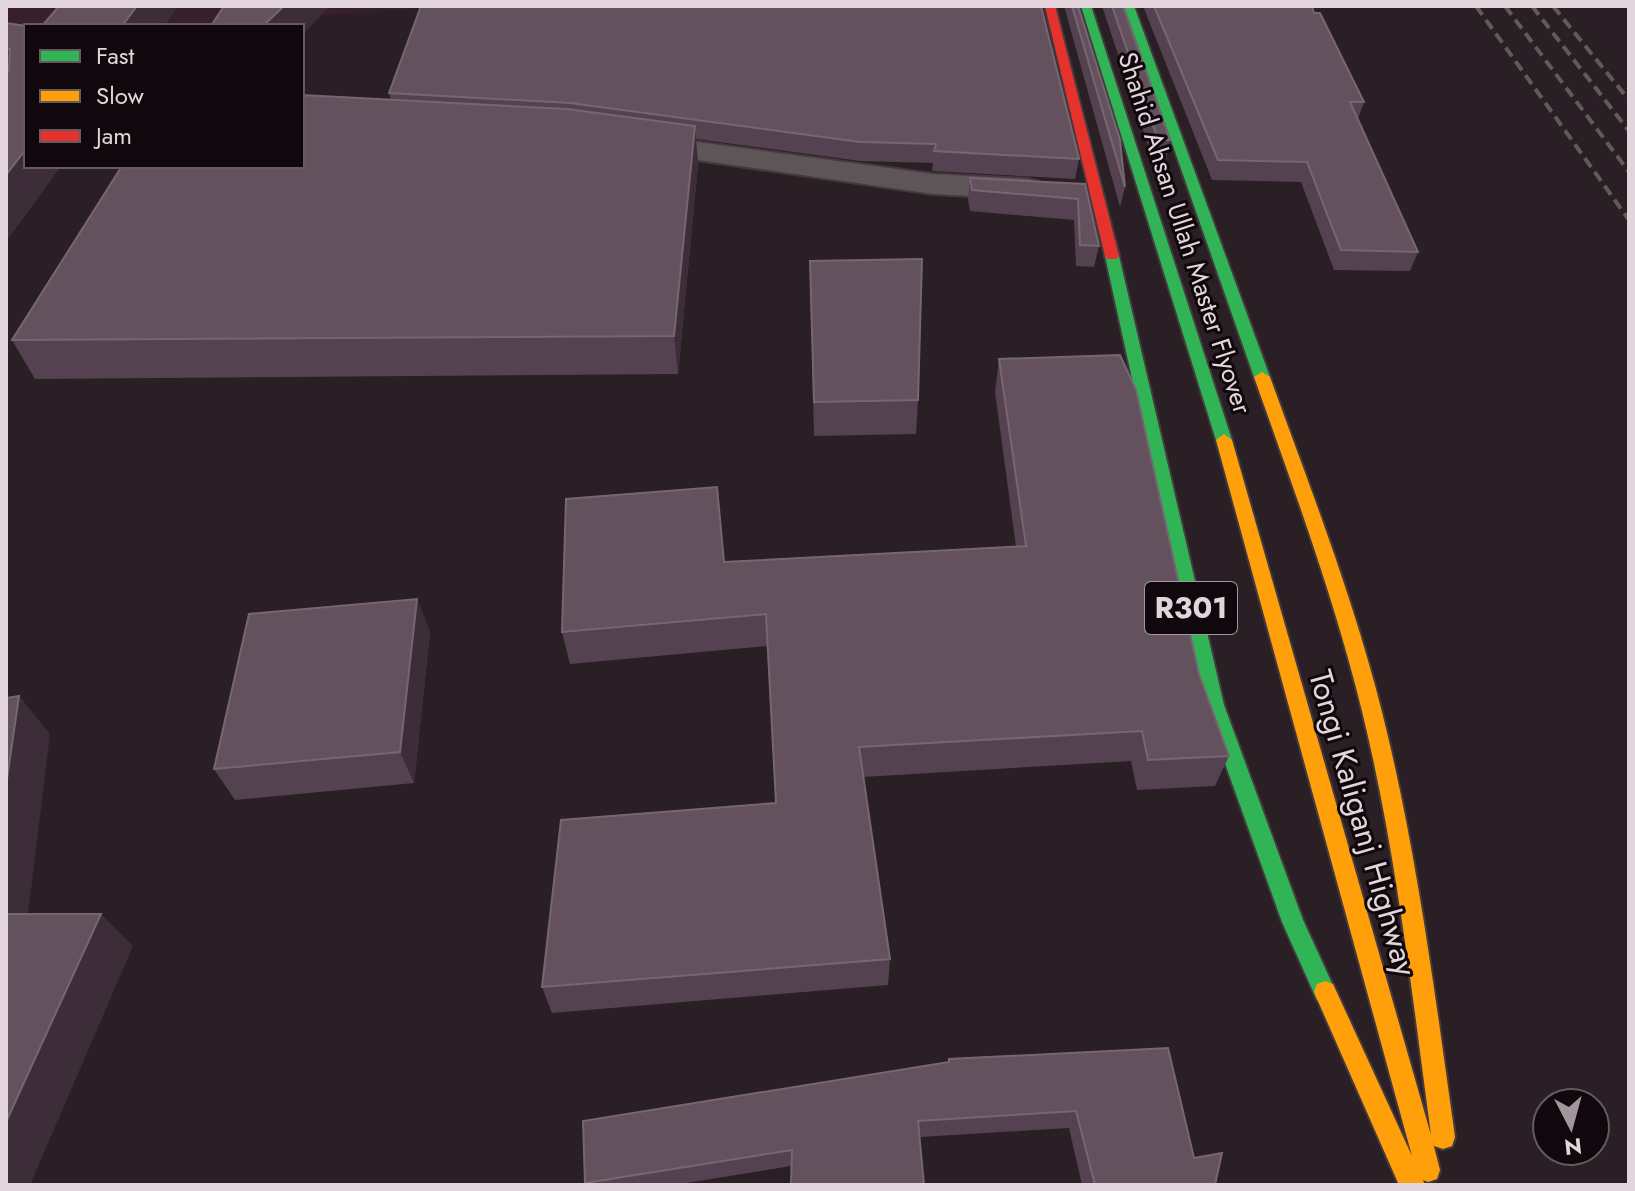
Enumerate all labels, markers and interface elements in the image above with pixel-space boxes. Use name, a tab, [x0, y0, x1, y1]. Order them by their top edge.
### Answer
legend	[24, 24, 304, 168]
text: Fast	[96, 38, 134, 73]
street label: Shahid Ahsan Ullah Master Flyover	[1108, 47, 1262, 419]
text: Slow	[96, 78, 144, 113]
text: Jam	[93, 118, 132, 153]
road number: R301	[1145, 582, 1237, 634]
street label: Tongi Kaliganj Highway	[1297, 665, 1429, 982]
north arrow	[1531, 1087, 1611, 1167]
text: N	[1563, 1130, 1583, 1164]

